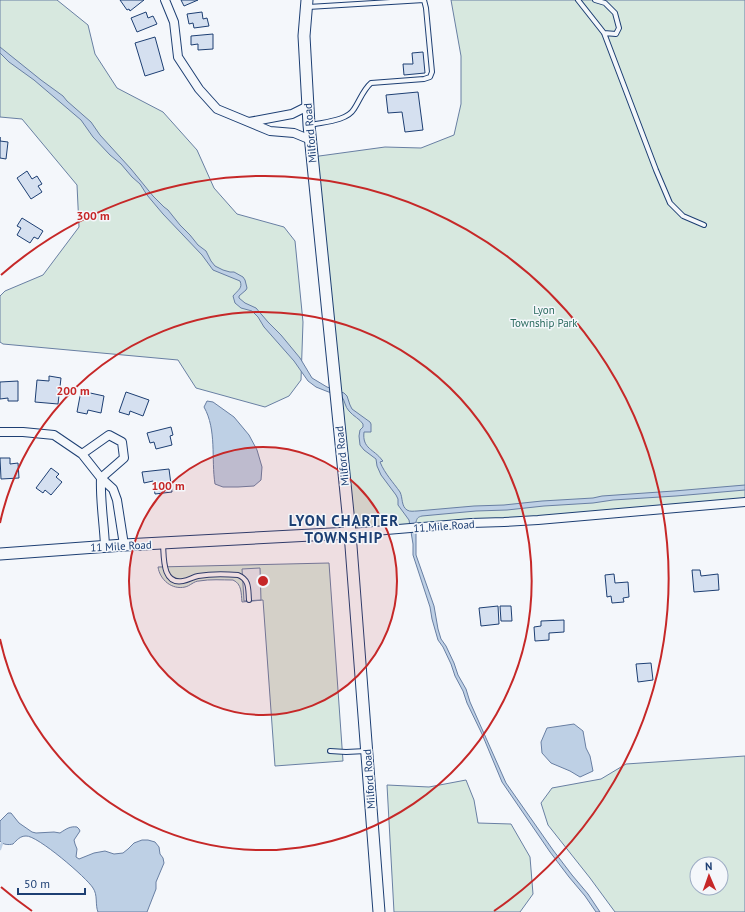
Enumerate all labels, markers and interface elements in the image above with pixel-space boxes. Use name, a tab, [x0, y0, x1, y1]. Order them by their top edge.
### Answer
street label: Milford Road	[300, 102, 320, 164]
text: 300 m	[76, 208, 110, 223]
park label: Lyon Township Park	[510, 303, 578, 330]
text: 200 m	[56, 383, 90, 398]
street label: Milford Road	[332, 425, 352, 487]
text: 100 m	[151, 478, 185, 493]
district label: LYON CHARTER TOWNSHIP	[289, 511, 399, 547]
street label: 11 Mile Road	[413, 517, 475, 535]
street label: 11 Mile Road	[90, 537, 152, 555]
centre of rings	[256, 574, 270, 588]
street label: Milford Road	[360, 748, 378, 809]
north arrow	[689, 856, 729, 896]
text: N	[705, 859, 713, 873]
scale bar	[18, 870, 85, 896]
text: 50 m	[24, 876, 50, 891]

